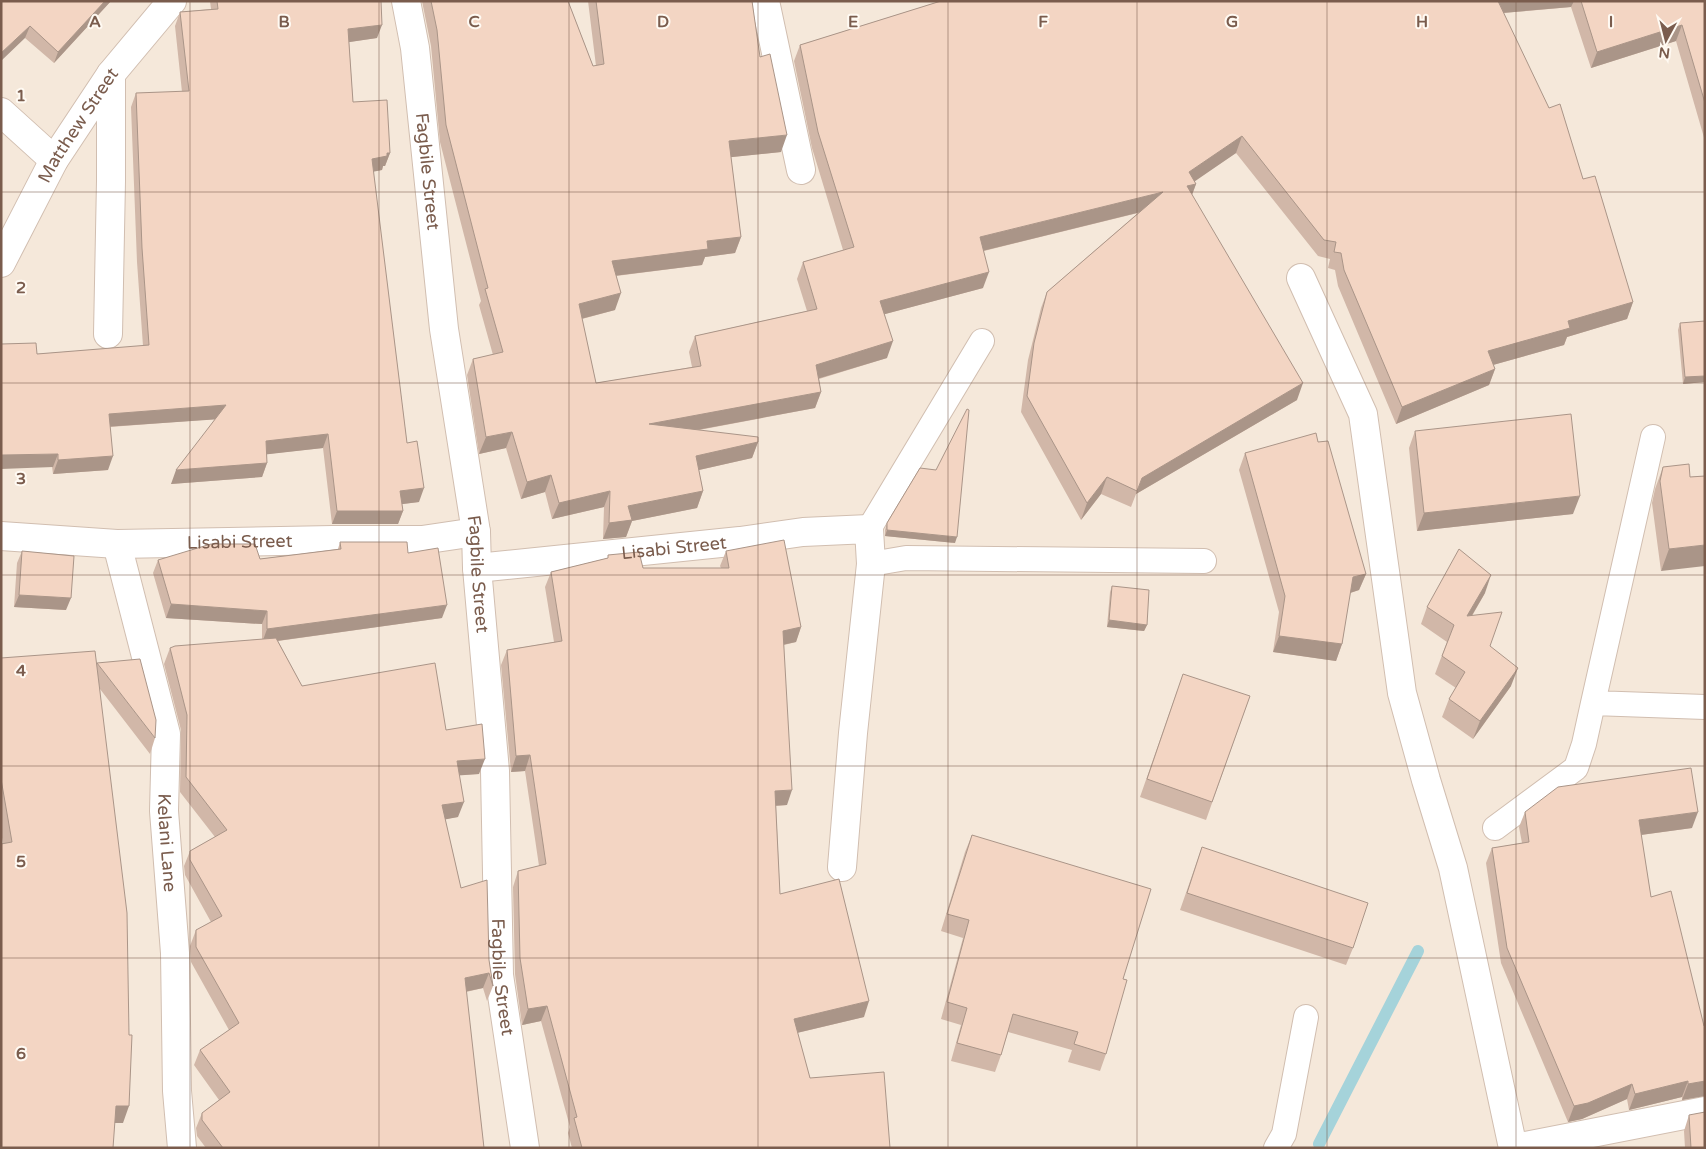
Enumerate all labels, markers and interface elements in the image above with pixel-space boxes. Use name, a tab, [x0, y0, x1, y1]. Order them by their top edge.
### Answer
text: A	[89, 12, 101, 32]
text: B	[278, 12, 290, 32]
text: C	[468, 12, 480, 32]
text: D	[657, 12, 669, 32]
text: E	[848, 12, 858, 32]
text: F	[1038, 12, 1048, 32]
text: G	[1226, 12, 1238, 32]
text: H	[1416, 12, 1428, 32]
text: I	[1609, 12, 1613, 32]
north arrow	[1641, 15, 1691, 65]
text: N	[1658, 43, 1671, 62]
street label: Matthew Street	[33, 63, 123, 187]
text: 1	[16, 86, 26, 106]
street label: Fagbile Street	[411, 112, 445, 231]
text: 2	[16, 278, 26, 298]
text: 3	[16, 469, 26, 489]
street label: Fagbile Street	[463, 514, 494, 634]
street label: Lisabi Street	[187, 530, 293, 554]
street label: Lisabi Street	[620, 531, 728, 564]
text: 4	[16, 661, 26, 681]
street label: Kelani Lane	[153, 793, 181, 893]
text: 5	[16, 852, 26, 872]
street label: Fagbile Street	[487, 918, 519, 1037]
text: 6	[16, 1044, 26, 1064]

